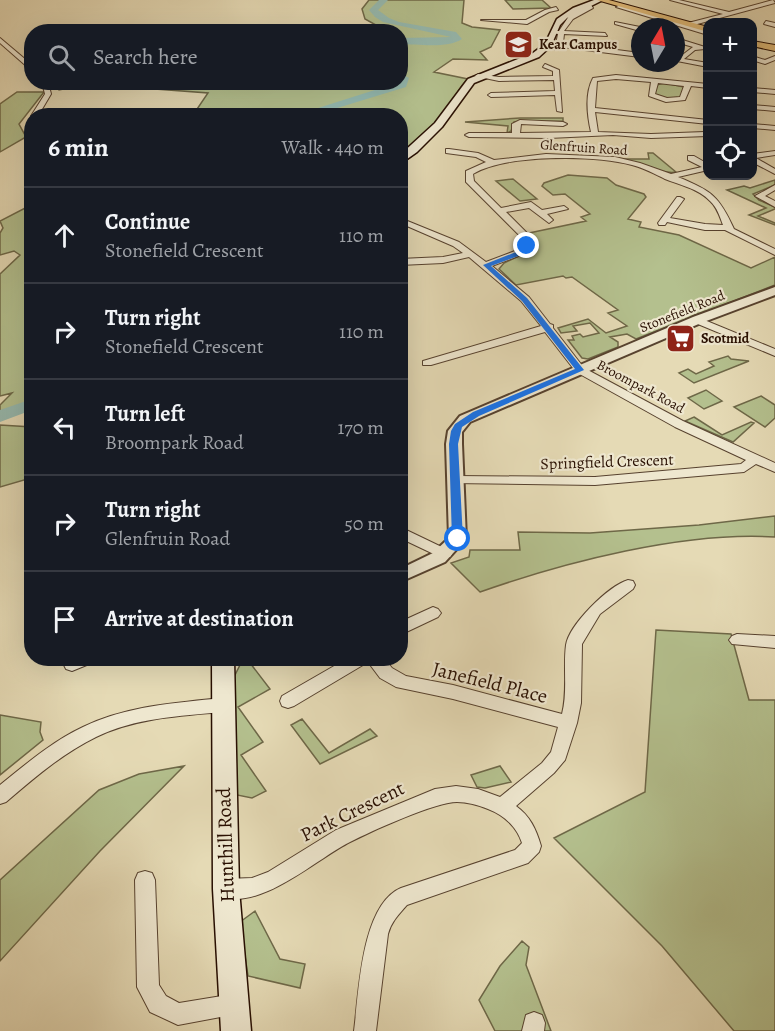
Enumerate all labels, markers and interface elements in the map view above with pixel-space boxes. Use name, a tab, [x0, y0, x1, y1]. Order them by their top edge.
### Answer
north arrow	[631, 18, 685, 72]
map controls	[703, 18, 757, 180]
button: +	[703, 18, 757, 72]
search box	[24, 24, 408, 90]
school or university icon: Kear Campus	[502, 28, 534, 60]
place label: Kear Campus	[539, 35, 617, 54]
icon: search	[45, 41, 78, 74]
text: Search here	[93, 42, 198, 72]
button: −	[703, 72, 757, 126]
button: locate	[703, 126, 757, 180]
text: 6 min	[48, 130, 109, 165]
text: Walk · 440 m	[282, 134, 384, 161]
street label: Glenfruin Road	[540, 135, 629, 160]
text: Continue	[105, 207, 190, 237]
icon: ahead	[48, 219, 81, 252]
text: 110 m	[339, 222, 384, 249]
route end	[513, 232, 539, 258]
text: Stonefield Crescent	[105, 237, 264, 264]
street label: Stonefield Road	[637, 286, 728, 337]
text: Turn right	[105, 303, 201, 333]
icon: right	[48, 315, 81, 348]
text: 110 m	[339, 318, 384, 345]
supermarket icon: Scotmid	[664, 322, 696, 354]
place label: Scotmid	[701, 329, 750, 348]
text: Stonefield Crescent	[105, 333, 264, 360]
street label: Broompark Road	[593, 355, 689, 418]
text: Turn left	[105, 399, 185, 429]
icon: left	[48, 411, 81, 444]
text: 170 m	[338, 414, 384, 441]
text: Broompark Road	[105, 429, 244, 456]
street label: Springfield Crescent	[540, 449, 674, 475]
text: Turn right	[105, 495, 201, 525]
icon: right	[48, 507, 81, 540]
text: 50 m	[344, 510, 384, 537]
text: Glenfruin Road	[105, 525, 230, 552]
route start	[444, 525, 470, 551]
icon: arrive	[48, 603, 81, 636]
text: Arrive at destination	[105, 604, 294, 634]
street label: Janefield Place	[429, 655, 550, 710]
street label: Park Crescent	[296, 774, 409, 848]
street label: Hunthill Road	[210, 787, 241, 903]

